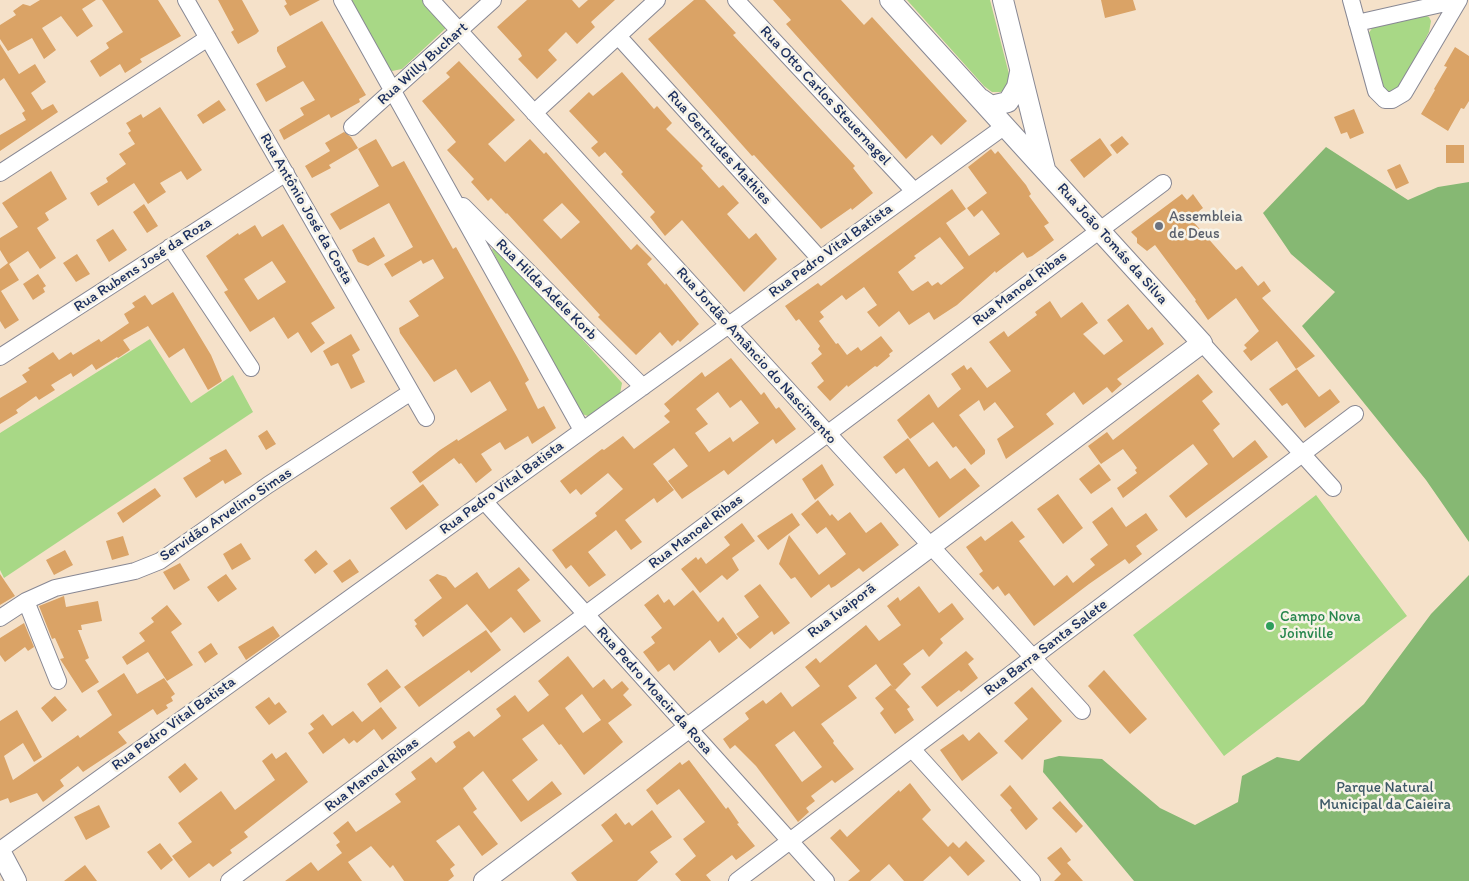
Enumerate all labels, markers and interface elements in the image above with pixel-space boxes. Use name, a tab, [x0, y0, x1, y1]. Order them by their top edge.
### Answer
street label: Rua Willy Buchart	[374, 19, 472, 109]
street label: Rua Otto Carlos Steuernagel	[756, 23, 894, 169]
street label: Rua Gertrudes Mathies	[663, 87, 775, 209]
street label: Rua Antônio José da Costa	[255, 130, 357, 288]
street label: Rua João Tomás da Silva	[1053, 180, 1171, 308]
street label: Rua Pedro Vital Batista	[766, 200, 896, 302]
place label: Assembleia de Deus	[1169, 208, 1243, 243]
street label: Rua Rubens José da Roza	[71, 214, 215, 316]
marker: Assembleia de Deus	[1153, 220, 1165, 232]
street label: Rua Hilda Adele Korb	[492, 236, 600, 344]
street label: Rua Manoel Ribas	[969, 248, 1071, 330]
street label: Rua Jordão Amâncio do Nascimento	[672, 264, 840, 448]
street label: Rua Pedro Vital Batista	[437, 437, 567, 539]
street label: Servidão Arvelino Simas	[157, 464, 295, 566]
street label: Rua Manoel Ribas	[645, 491, 747, 573]
street label: Rua Ivaiporã	[804, 579, 880, 643]
street label: Rua Barra Santa Salete	[981, 596, 1111, 700]
place label: Campo Nova Joinville	[1280, 608, 1361, 643]
marker: Campo Nova Joinville	[1264, 620, 1276, 632]
street label: Rua Pedro Moacir da Rosa	[592, 624, 716, 758]
street label: Rua Pedro Vital Batista	[109, 673, 239, 775]
street label: Rua Manoel Ribas	[321, 734, 423, 816]
park label: Parque Natural Municipal da Caieira	[1319, 779, 1451, 814]

